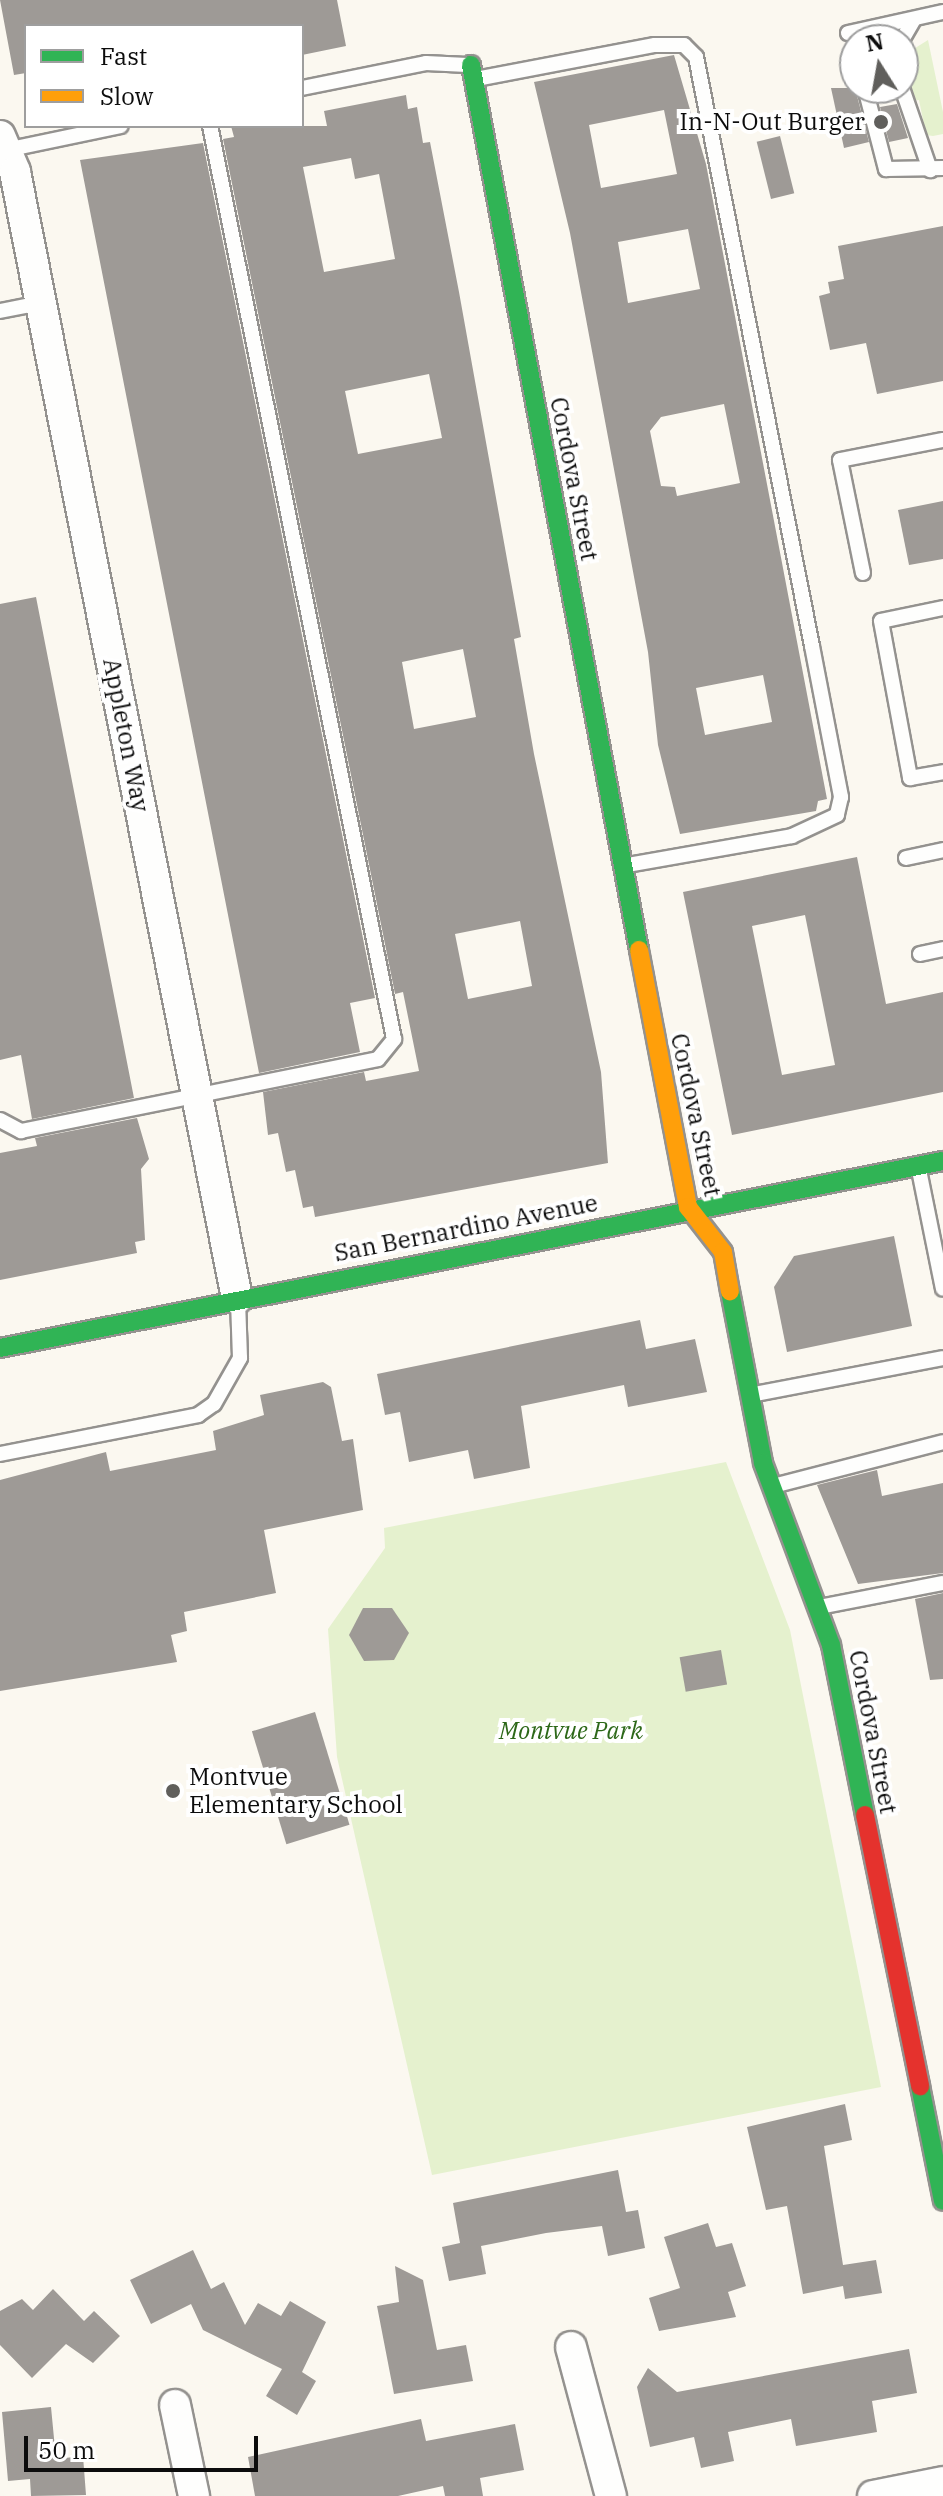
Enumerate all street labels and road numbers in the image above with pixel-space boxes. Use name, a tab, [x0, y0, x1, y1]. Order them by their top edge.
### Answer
street label: Cordova Street	[544, 395, 604, 563]
street label: Appleton Way	[97, 656, 155, 814]
street label: Cordova Street	[665, 1031, 727, 1199]
street label: San Bernardino Avenue	[332, 1188, 600, 1268]
street label: Cordova Street	[843, 1648, 903, 1816]

